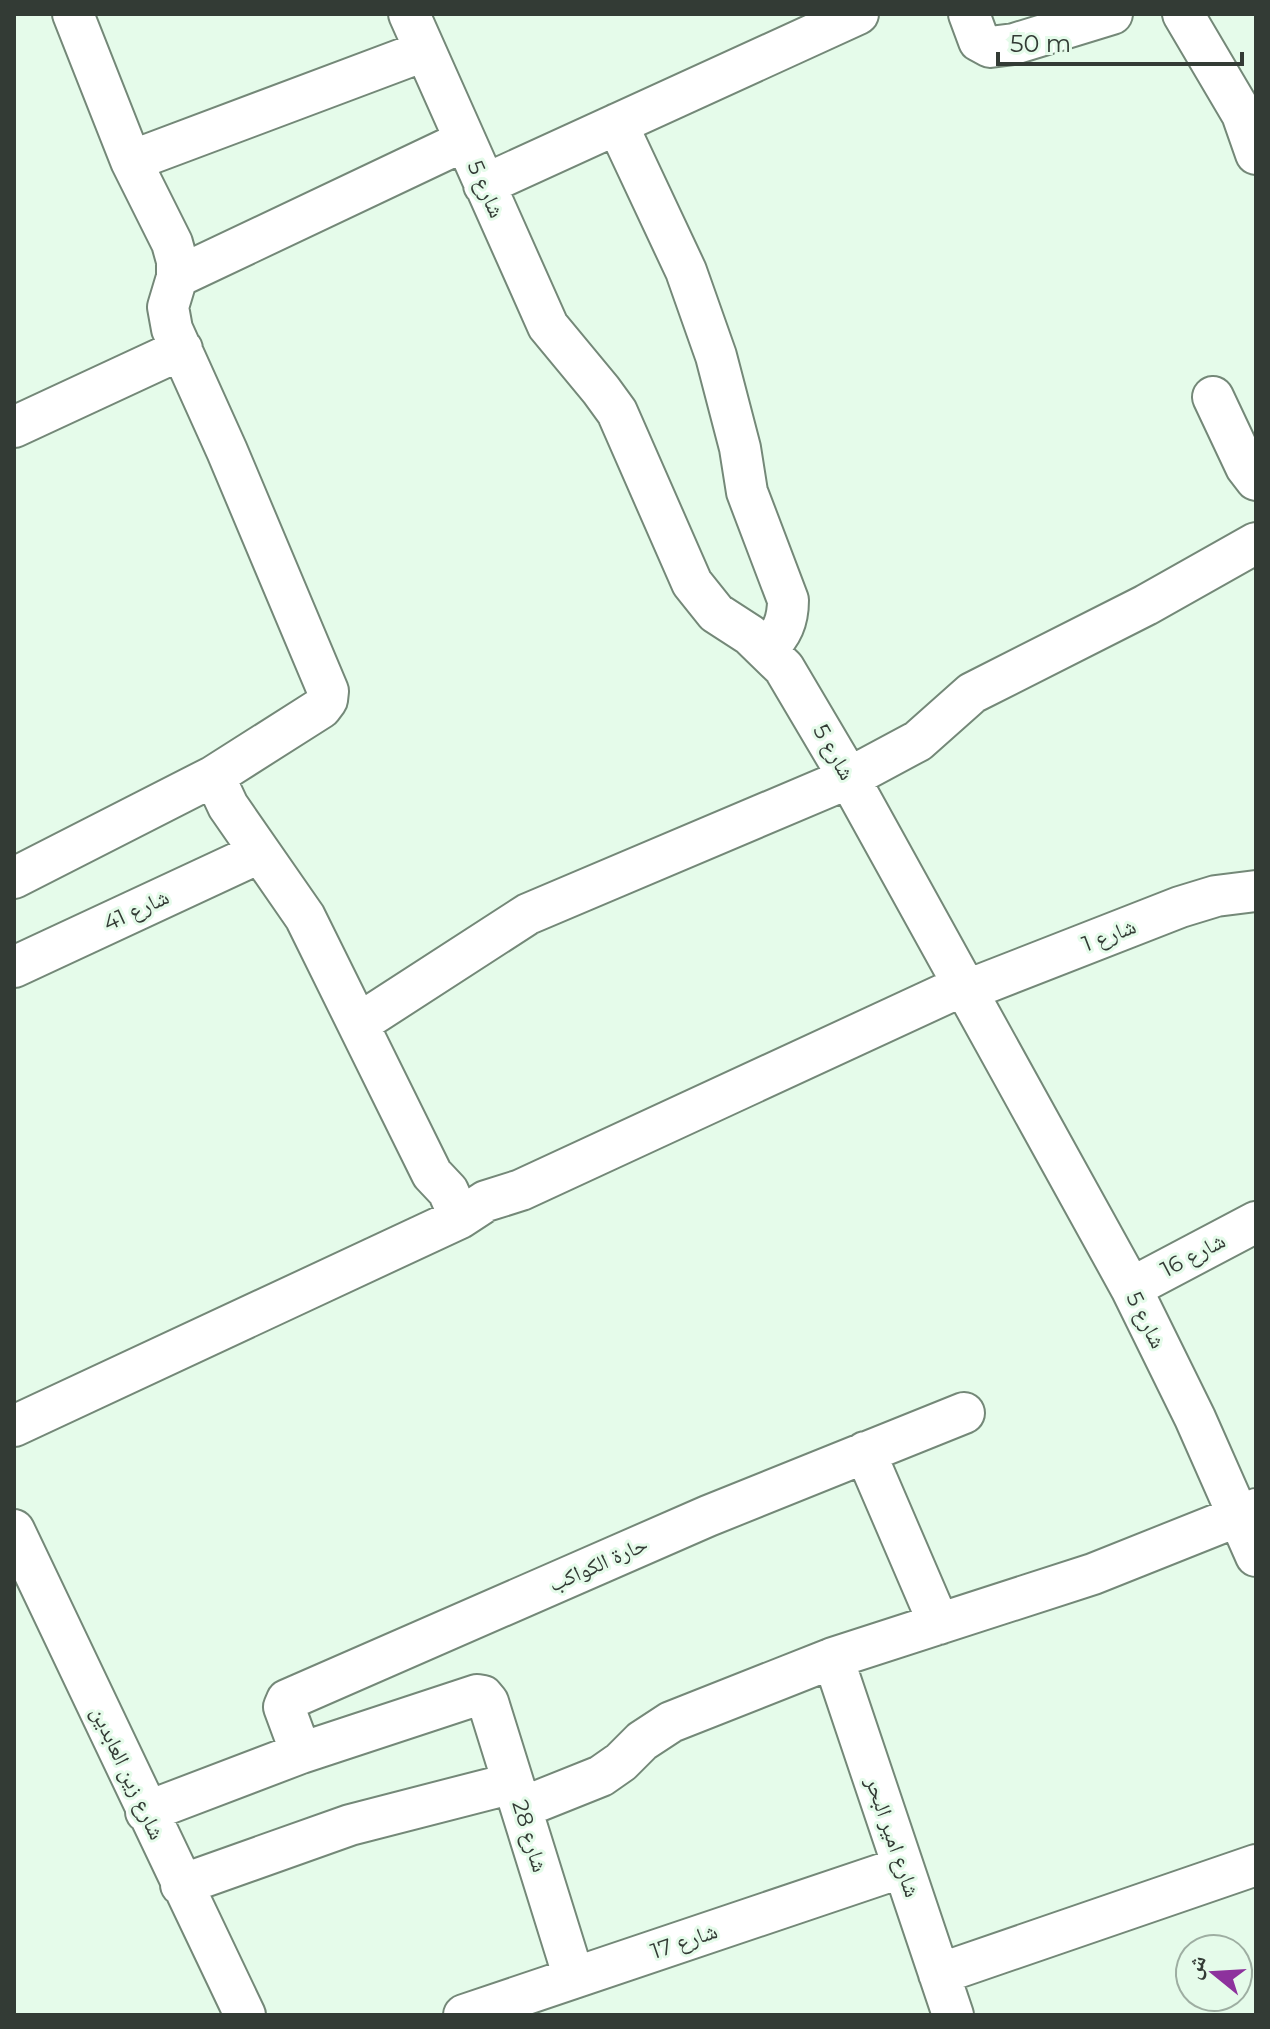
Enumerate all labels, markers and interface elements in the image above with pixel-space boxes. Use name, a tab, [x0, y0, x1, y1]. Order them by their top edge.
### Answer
scale bar	[998, 16, 1242, 66]
text: 50 m	[1010, 29, 1071, 58]
street label: شارع 5	[461, 156, 511, 222]
street label: شارع 5	[807, 719, 861, 785]
street label: شارع 41	[99, 883, 173, 937]
street label: شارع 1	[1078, 912, 1140, 958]
street label: شارع 16	[1156, 1227, 1230, 1283]
street label: شارع 5	[1120, 1287, 1172, 1353]
street label: حارة الكواكب	[544, 1530, 652, 1598]
street label: شارع زين العابدين	[85, 1702, 171, 1844]
street label: شارع امير البحر	[860, 1772, 926, 1901]
street label: شارع 28	[506, 1797, 554, 1875]
street label: شارع 17	[647, 1917, 721, 1965]
north arrow	[1174, 1933, 1254, 2013]
text: ش	[1179, 1952, 1212, 1982]

